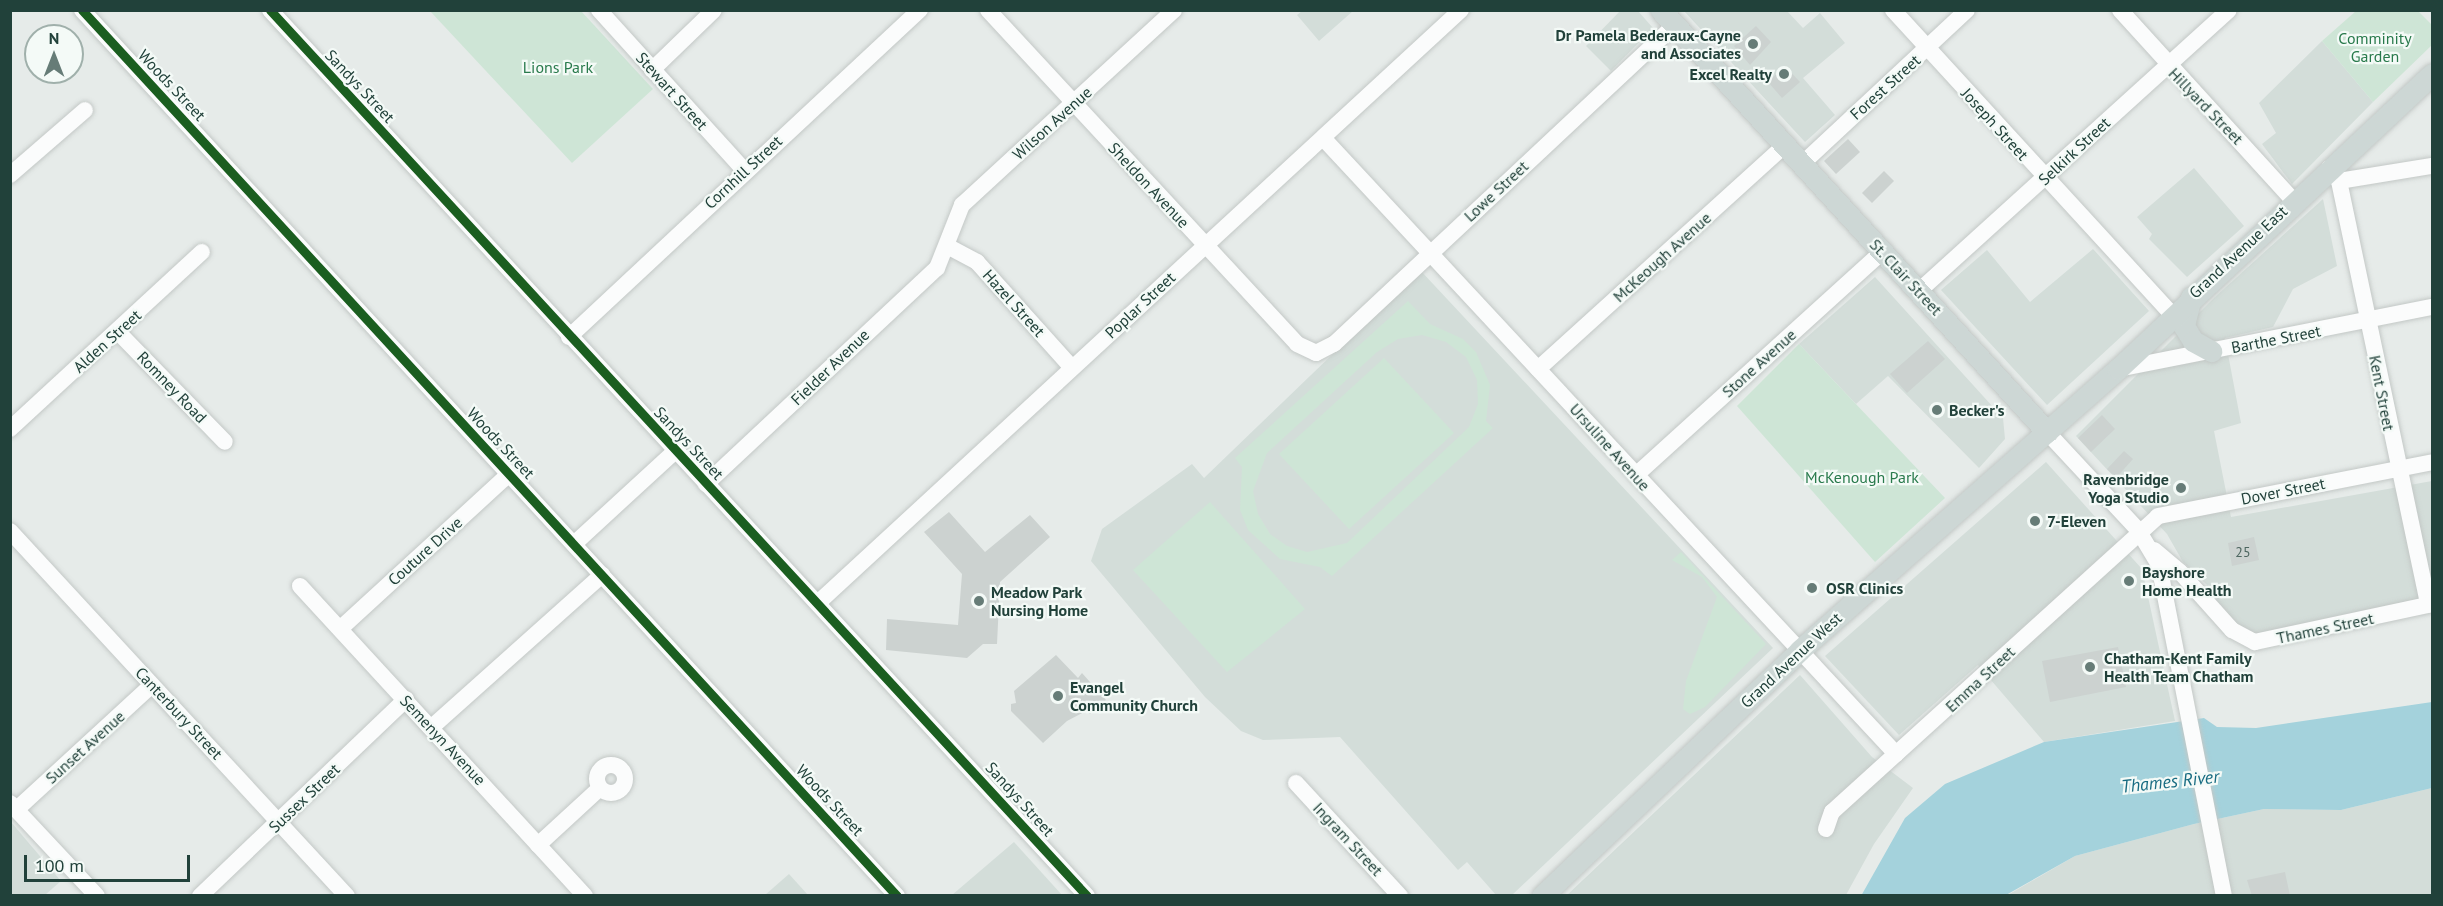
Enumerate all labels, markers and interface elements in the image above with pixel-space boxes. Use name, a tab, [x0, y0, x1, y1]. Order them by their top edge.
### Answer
north arrow	[24, 24, 84, 84]
place label: Dr Pamela Bederaux-Cayne and Associates	[1555, 25, 1741, 63]
text: N	[49, 28, 59, 48]
park label: Comminity Garden	[2338, 28, 2412, 66]
marker: Dr Pamela Bederaux-Cayne and Associates	[1746, 37, 1760, 51]
street label: Woods Street	[134, 45, 210, 125]
street label: Sandys Street	[321, 45, 399, 127]
street label: Stewart Street	[632, 48, 712, 134]
street label: Forest Street	[1846, 51, 1924, 123]
park label: Lions Park	[523, 57, 593, 77]
place label: Excel Realty	[1690, 64, 1772, 84]
street label: Hillyard Street	[2165, 64, 2247, 148]
marker: Excel Realty	[1777, 67, 1791, 81]
street label: Wilson Avenue	[1008, 82, 1096, 164]
street label: Joseph Street	[1958, 84, 2032, 164]
street label: Selkirk Street	[2034, 113, 2114, 189]
street label: Cornhill Street	[700, 131, 786, 213]
street label: Sheldon Avenue	[1104, 138, 1194, 232]
street label: Lowe Street	[1460, 157, 1532, 225]
street label: Grand Avenue East	[2185, 201, 2291, 303]
street label: McKeough Avenue	[1609, 208, 1715, 306]
street label: St. Clair Street	[1865, 234, 1947, 320]
street label: Hazel Street	[979, 266, 1049, 340]
street label: Poplar Street	[1101, 268, 1179, 342]
street label: Alden Street	[69, 306, 145, 376]
street label: Barthe Street	[2230, 321, 2322, 357]
street label: Fielder Avenue	[787, 325, 873, 409]
street label: Stone Avenue	[1718, 325, 1800, 401]
street label: Romney Road	[133, 347, 211, 427]
street label: Kent Street	[2365, 354, 2399, 432]
street label: Ursuline Avenue	[1566, 399, 1654, 495]
place label: Becker's	[1949, 400, 2004, 420]
street label: Sandys Street	[650, 402, 728, 484]
street label: Woods Street	[463, 403, 539, 483]
marker: Becker's	[1930, 403, 1944, 417]
park label: McKenough Park	[1805, 467, 1919, 487]
place label: Ravenbridge Yoga Studio	[2083, 469, 2169, 507]
street label: Dover Street	[2239, 473, 2327, 509]
marker: Ravenbridge Yoga Studio	[2174, 481, 2188, 495]
place label: 7-Eleven	[2047, 511, 2106, 531]
street label: Couture Drive	[384, 513, 466, 589]
marker: 7-Eleven	[2028, 514, 2042, 528]
house number: 25	[2235, 544, 2251, 560]
place label: Bayshore Home Health	[2142, 562, 2232, 600]
marker: Bayshore Home Health	[2120, 572, 2138, 590]
place label: OSR Clinics	[1826, 578, 1904, 598]
marker: OSR Clinics	[1803, 579, 1821, 597]
place label: Meadow Park Nursing Home	[991, 582, 1088, 620]
marker: Meadow Park Nursing Home	[972, 594, 986, 608]
street label: Grand Avenue West	[1736, 608, 1846, 712]
street label: Thames Street	[2275, 608, 2375, 648]
street label: Emma Street	[1941, 642, 2019, 716]
place label: Chatham-Kent Family Health Team Chatham	[2104, 648, 2254, 686]
marker: Chatham-Kent Family Health Team Chatham	[2081, 658, 2099, 676]
street label: Canterbury Street	[131, 663, 227, 763]
place label: Evangel Community Church	[1070, 677, 1199, 715]
marker: Evangel Community Church	[1051, 689, 1065, 703]
street label: Semenyn Avenue	[396, 691, 490, 789]
street label: Sunset Avenue	[41, 706, 129, 788]
street label: Sandys Street	[982, 758, 1058, 840]
street label: Sussex Street	[264, 759, 344, 837]
street label: Woods Street	[792, 760, 868, 840]
water label: Thames River	[2120, 766, 2220, 798]
street label: Ingram Street	[1309, 798, 1387, 880]
scale bar	[27, 843, 194, 881]
text: 100 m	[35, 854, 84, 877]

